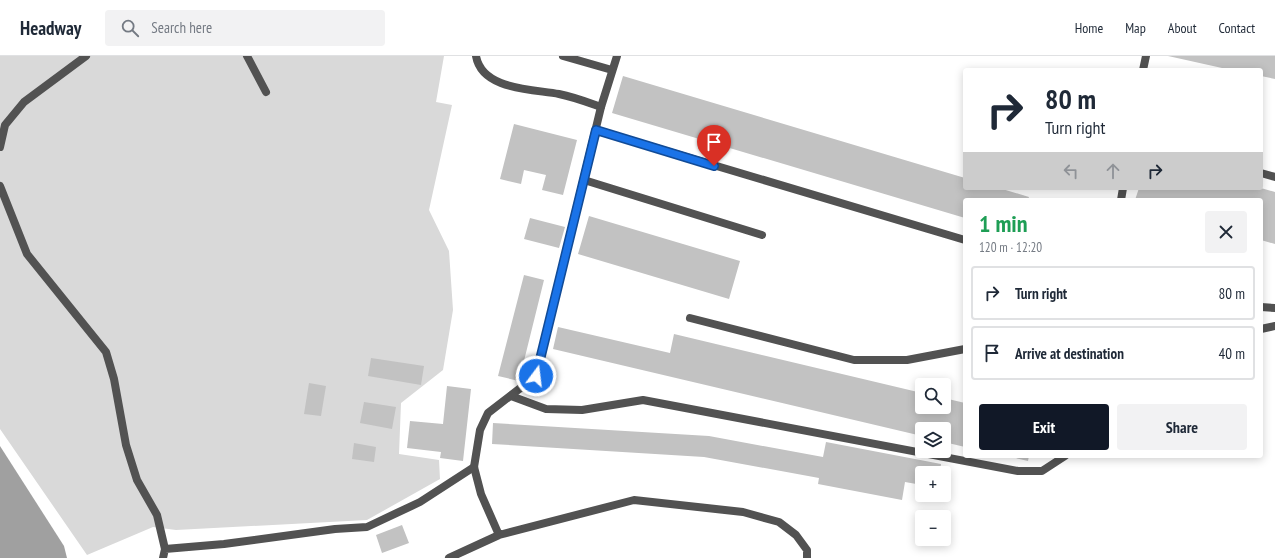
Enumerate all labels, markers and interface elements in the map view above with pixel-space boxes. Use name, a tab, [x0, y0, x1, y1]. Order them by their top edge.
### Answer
search box	[105, 10, 385, 46]
text: Headway	[20, 16, 81, 40]
icon: search	[119, 17, 141, 39]
text: Search here	[151, 18, 212, 37]
text: Home	[1075, 19, 1103, 37]
text: Map	[1125, 19, 1146, 37]
text: About	[1168, 19, 1197, 37]
text: Contact	[1219, 19, 1255, 37]
text: 80 m	[1045, 80, 1096, 117]
icon: right	[979, 84, 1031, 136]
text: Turn right	[1045, 116, 1105, 139]
pin	[697, 125, 731, 166]
icon: arrive	[703, 131, 725, 153]
icon: left	[1060, 160, 1082, 182]
icon: ahead	[1102, 160, 1124, 182]
icon: right	[1144, 160, 1166, 182]
text: 1 min	[979, 208, 1027, 239]
button: close	[1205, 211, 1247, 253]
text: 120 m · 12:20	[979, 239, 1042, 256]
icon: right	[981, 282, 1003, 304]
text: Turn right	[1015, 284, 1067, 303]
text: 80 m	[1219, 284, 1245, 303]
icon: arrive	[981, 342, 1003, 364]
text: Arrive at destination	[1015, 344, 1124, 363]
text: 40 m	[1219, 344, 1245, 363]
position arrow	[515, 355, 557, 397]
map controls	[915, 378, 951, 546]
button: search	[915, 378, 951, 414]
button: Exit	[979, 404, 1109, 450]
button: Share	[1117, 404, 1247, 450]
button: layers	[915, 422, 951, 458]
button: +	[915, 466, 951, 502]
button: −	[915, 510, 951, 546]

